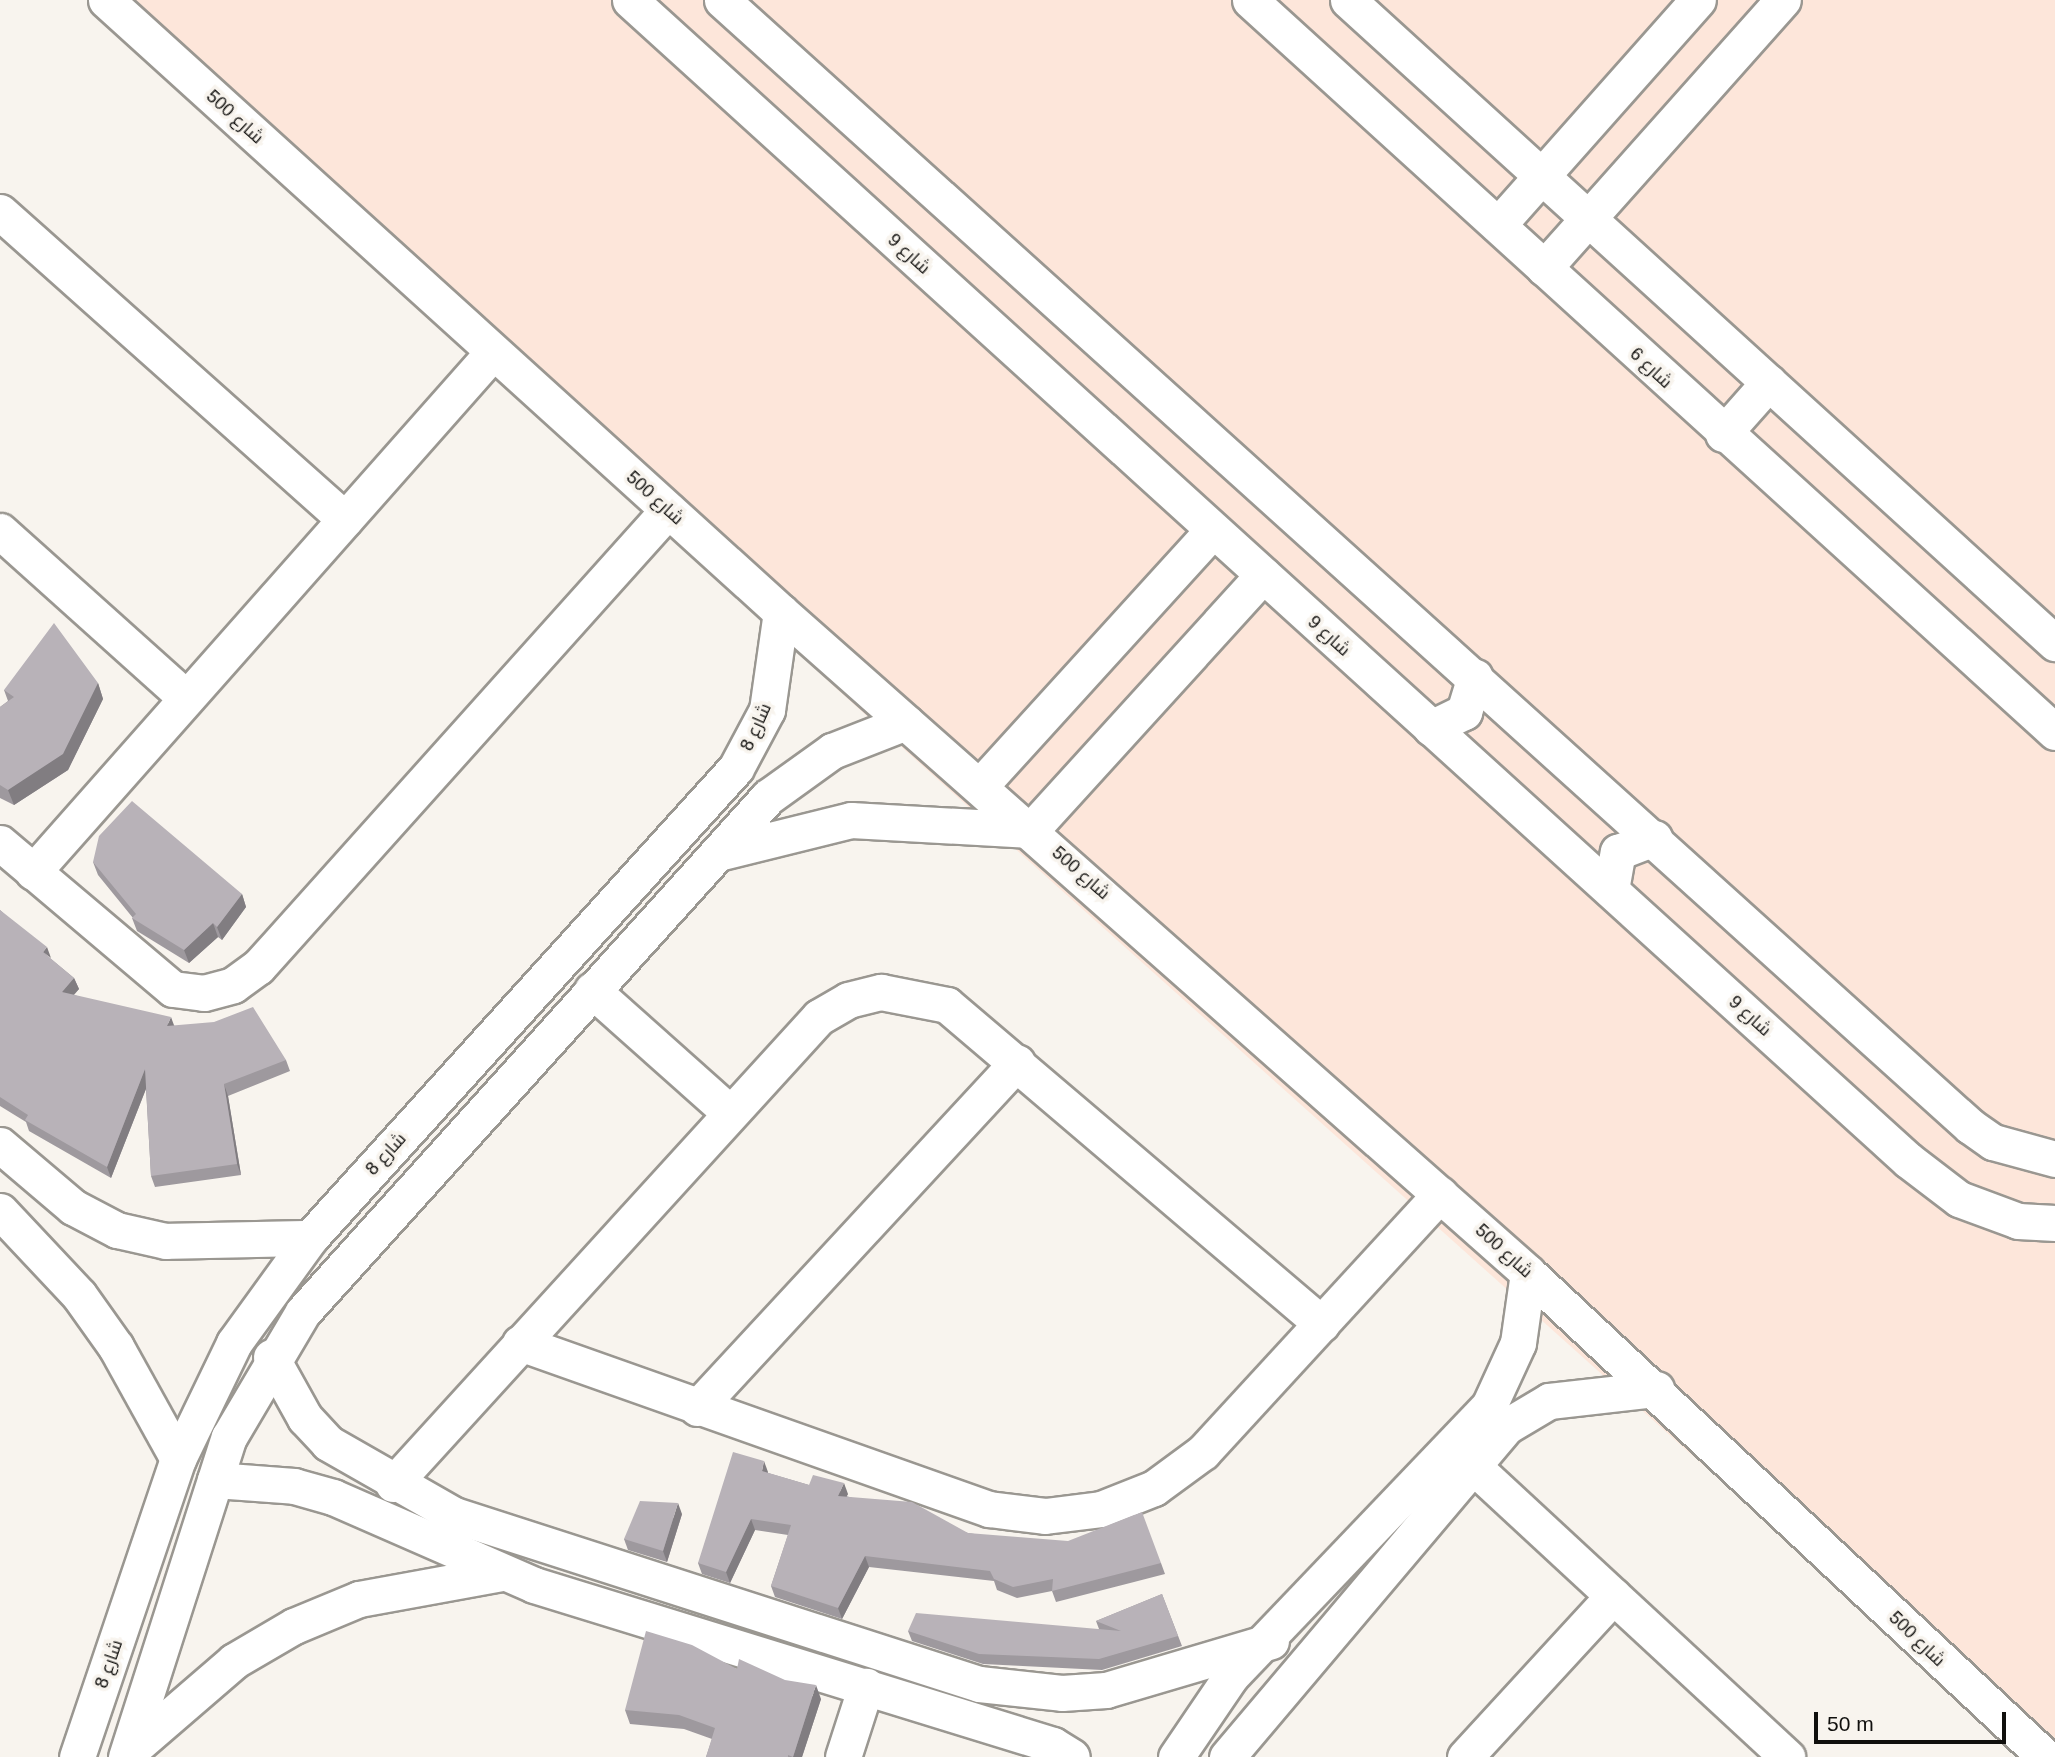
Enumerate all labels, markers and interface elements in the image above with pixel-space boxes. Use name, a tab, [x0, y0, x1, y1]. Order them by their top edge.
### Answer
street label: شارع 500	[202, 86, 268, 148]
street label: شارع 9	[883, 229, 935, 279]
street label: شارع 6	[1625, 343, 1677, 393]
street label: شارع 500	[622, 467, 688, 529]
street label: شارع 9	[1303, 611, 1355, 661]
street label: شارع 8	[736, 700, 776, 754]
street label: شارع 500	[1048, 842, 1114, 904]
street label: شارع 9	[1724, 991, 1776, 1041]
street label: شارع 8	[361, 1128, 411, 1180]
street label: شارع 500	[1471, 1220, 1537, 1282]
street label: شارع 500	[1884, 1607, 1950, 1671]
street label: شارع 8	[91, 1637, 127, 1691]
scale bar	[1817, 1698, 2010, 1742]
text: 50 m	[1827, 1712, 1874, 1735]

